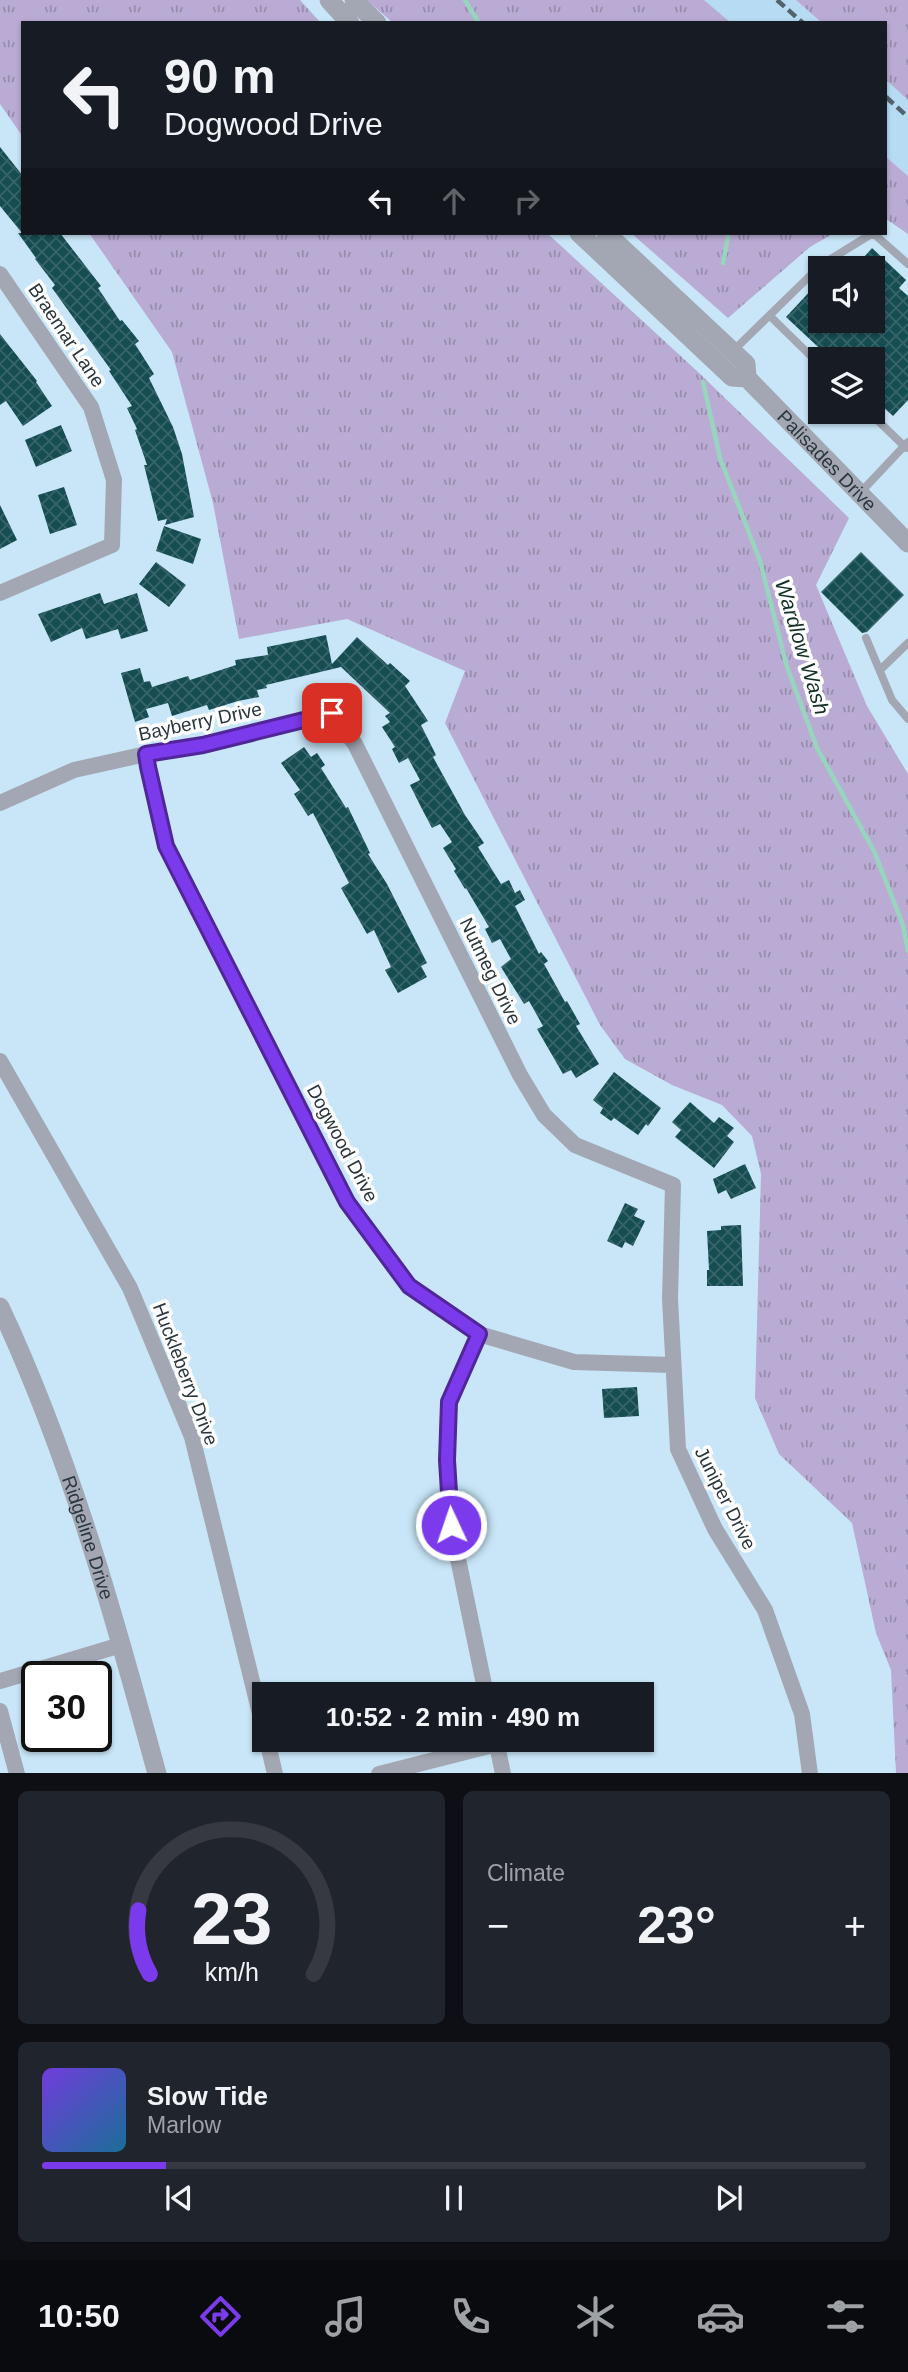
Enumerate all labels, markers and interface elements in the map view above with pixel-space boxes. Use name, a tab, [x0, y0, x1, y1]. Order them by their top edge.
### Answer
icon: left	[49, 49, 140, 140]
text: 90 m	[164, 49, 276, 103]
text: Dogwood Drive	[164, 106, 383, 142]
icon: left	[362, 182, 400, 220]
icon: ahead	[435, 182, 473, 220]
icon: right	[508, 182, 546, 220]
map controls	[808, 256, 885, 424]
button: sound	[808, 256, 885, 333]
street label: Braemar Lane	[24, 279, 109, 391]
button: layers	[808, 347, 885, 424]
street label: Palisades Drive	[773, 406, 881, 515]
water label: Wardlow Wash	[771, 576, 834, 717]
pin	[302, 683, 362, 743]
icon: arrive	[313, 694, 351, 732]
street label: Bayberry Drive	[136, 698, 264, 745]
street label: Nutmeg Drive	[456, 914, 525, 1028]
street label: Dogwood Drive	[303, 1081, 382, 1206]
street label: Huckleberry Drive	[149, 1300, 222, 1448]
street label: Juniper Drive	[691, 1444, 760, 1553]
street label: Ridgeline Drive	[58, 1473, 117, 1602]
position arrow	[414, 1488, 488, 1562]
speed limit sign: 30	[21, 1661, 112, 1752]
text: 10:52 · 2 min · 490 m	[326, 1702, 580, 1732]
text: Climate	[487, 1860, 565, 1886]
text: 23	[191, 1878, 272, 1959]
text: 23°	[637, 1896, 716, 1954]
text: −	[487, 1905, 509, 1947]
text: +	[844, 1905, 866, 1947]
text: km/h	[204, 1957, 259, 1985]
text: Slow Tide	[147, 2081, 268, 2111]
text: Marlow	[147, 2112, 221, 2138]
icon: previous	[160, 2179, 198, 2217]
icon: pause	[435, 2179, 473, 2217]
icon: next	[710, 2179, 748, 2217]
icon: directions	[196, 2292, 245, 2341]
icon: music	[321, 2292, 370, 2341]
icon: phone	[446, 2292, 495, 2341]
icon: climate	[571, 2292, 620, 2341]
icon: car	[696, 2292, 745, 2341]
icon: filters	[821, 2292, 870, 2341]
text: 10:50	[38, 2298, 120, 2334]

